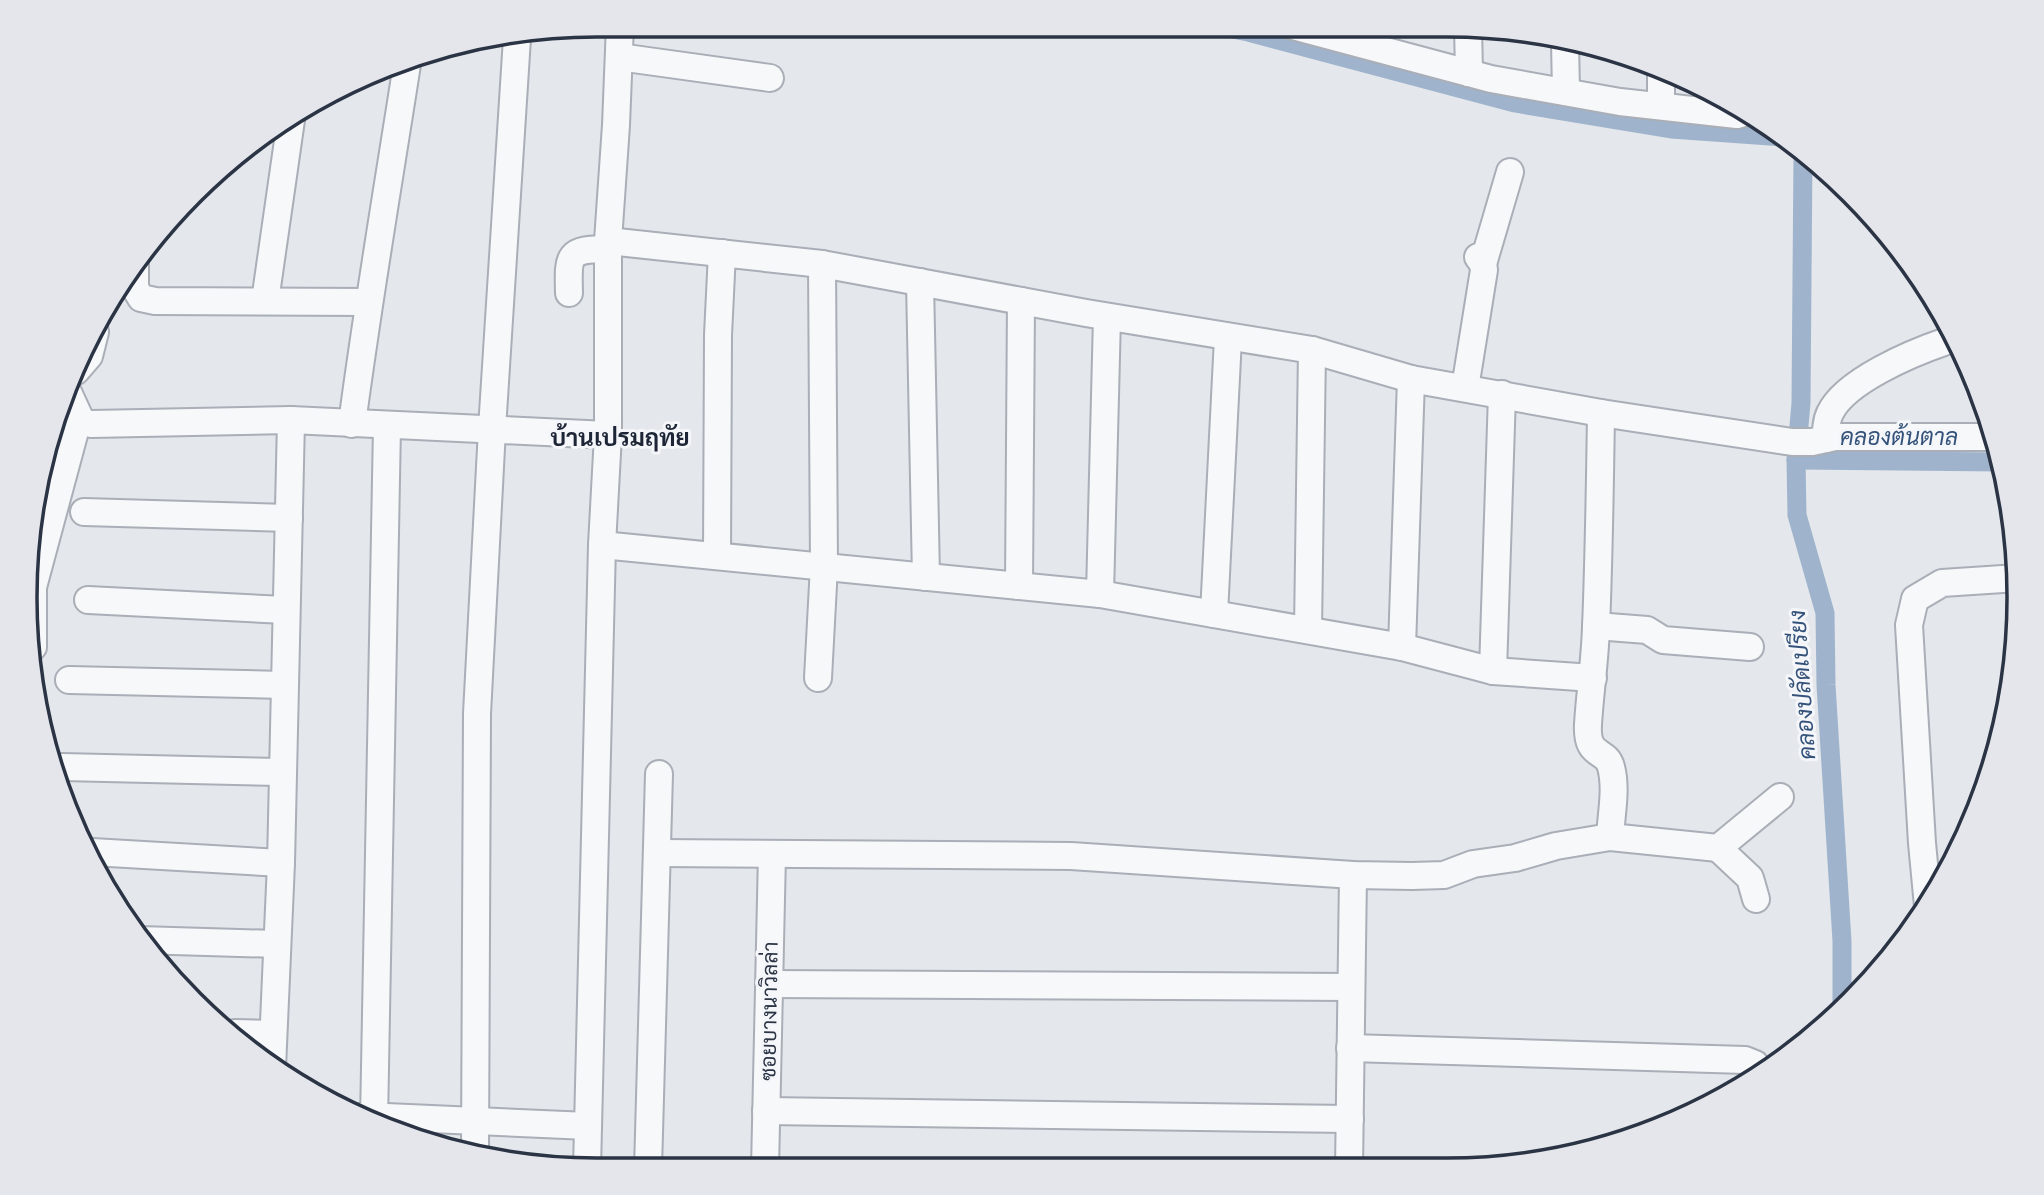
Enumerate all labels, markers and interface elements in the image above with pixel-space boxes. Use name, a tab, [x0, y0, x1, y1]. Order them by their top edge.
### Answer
district label: บ้านเปรมฤทัย	[550, 421, 690, 454]
water label: คลองต้นตาล	[1840, 421, 1958, 453]
water label: คลองปลัดเปรียง	[1781, 609, 1823, 761]
street label: ซอยบางนาวิลล่า	[753, 941, 785, 1081]

